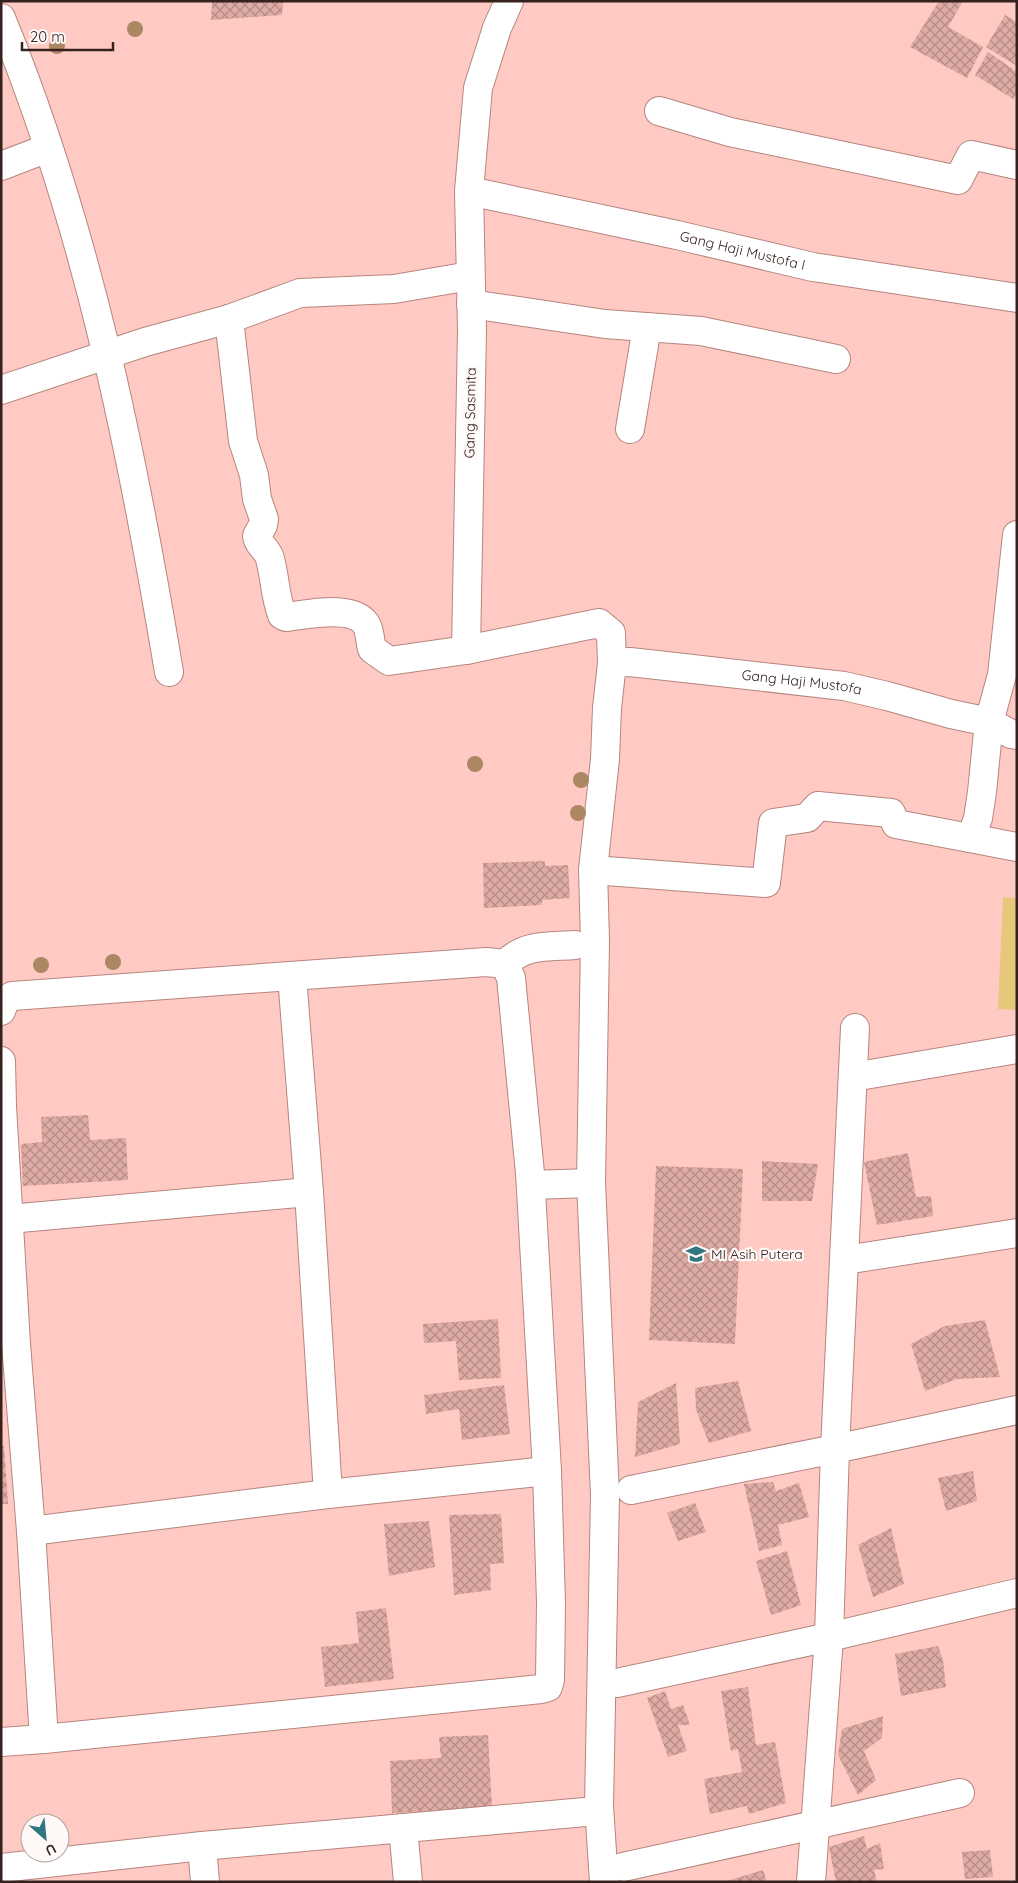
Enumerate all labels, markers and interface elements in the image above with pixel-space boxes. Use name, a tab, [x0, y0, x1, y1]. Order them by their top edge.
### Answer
scale bar	[22, 20, 114, 52]
text: 20 m	[30, 27, 65, 46]
street label: Gang Haji Mustofa I	[678, 227, 807, 274]
street label: Gang Sasmita	[460, 367, 480, 459]
street label: Gang Haji Mustofa	[741, 666, 864, 699]
school or university icon: MI Asih Putera	[685, 1243, 707, 1265]
place label: MI Asih Putera	[711, 1245, 803, 1263]
north arrow	[20, 1813, 70, 1863]
text: U	[42, 1839, 59, 1860]

